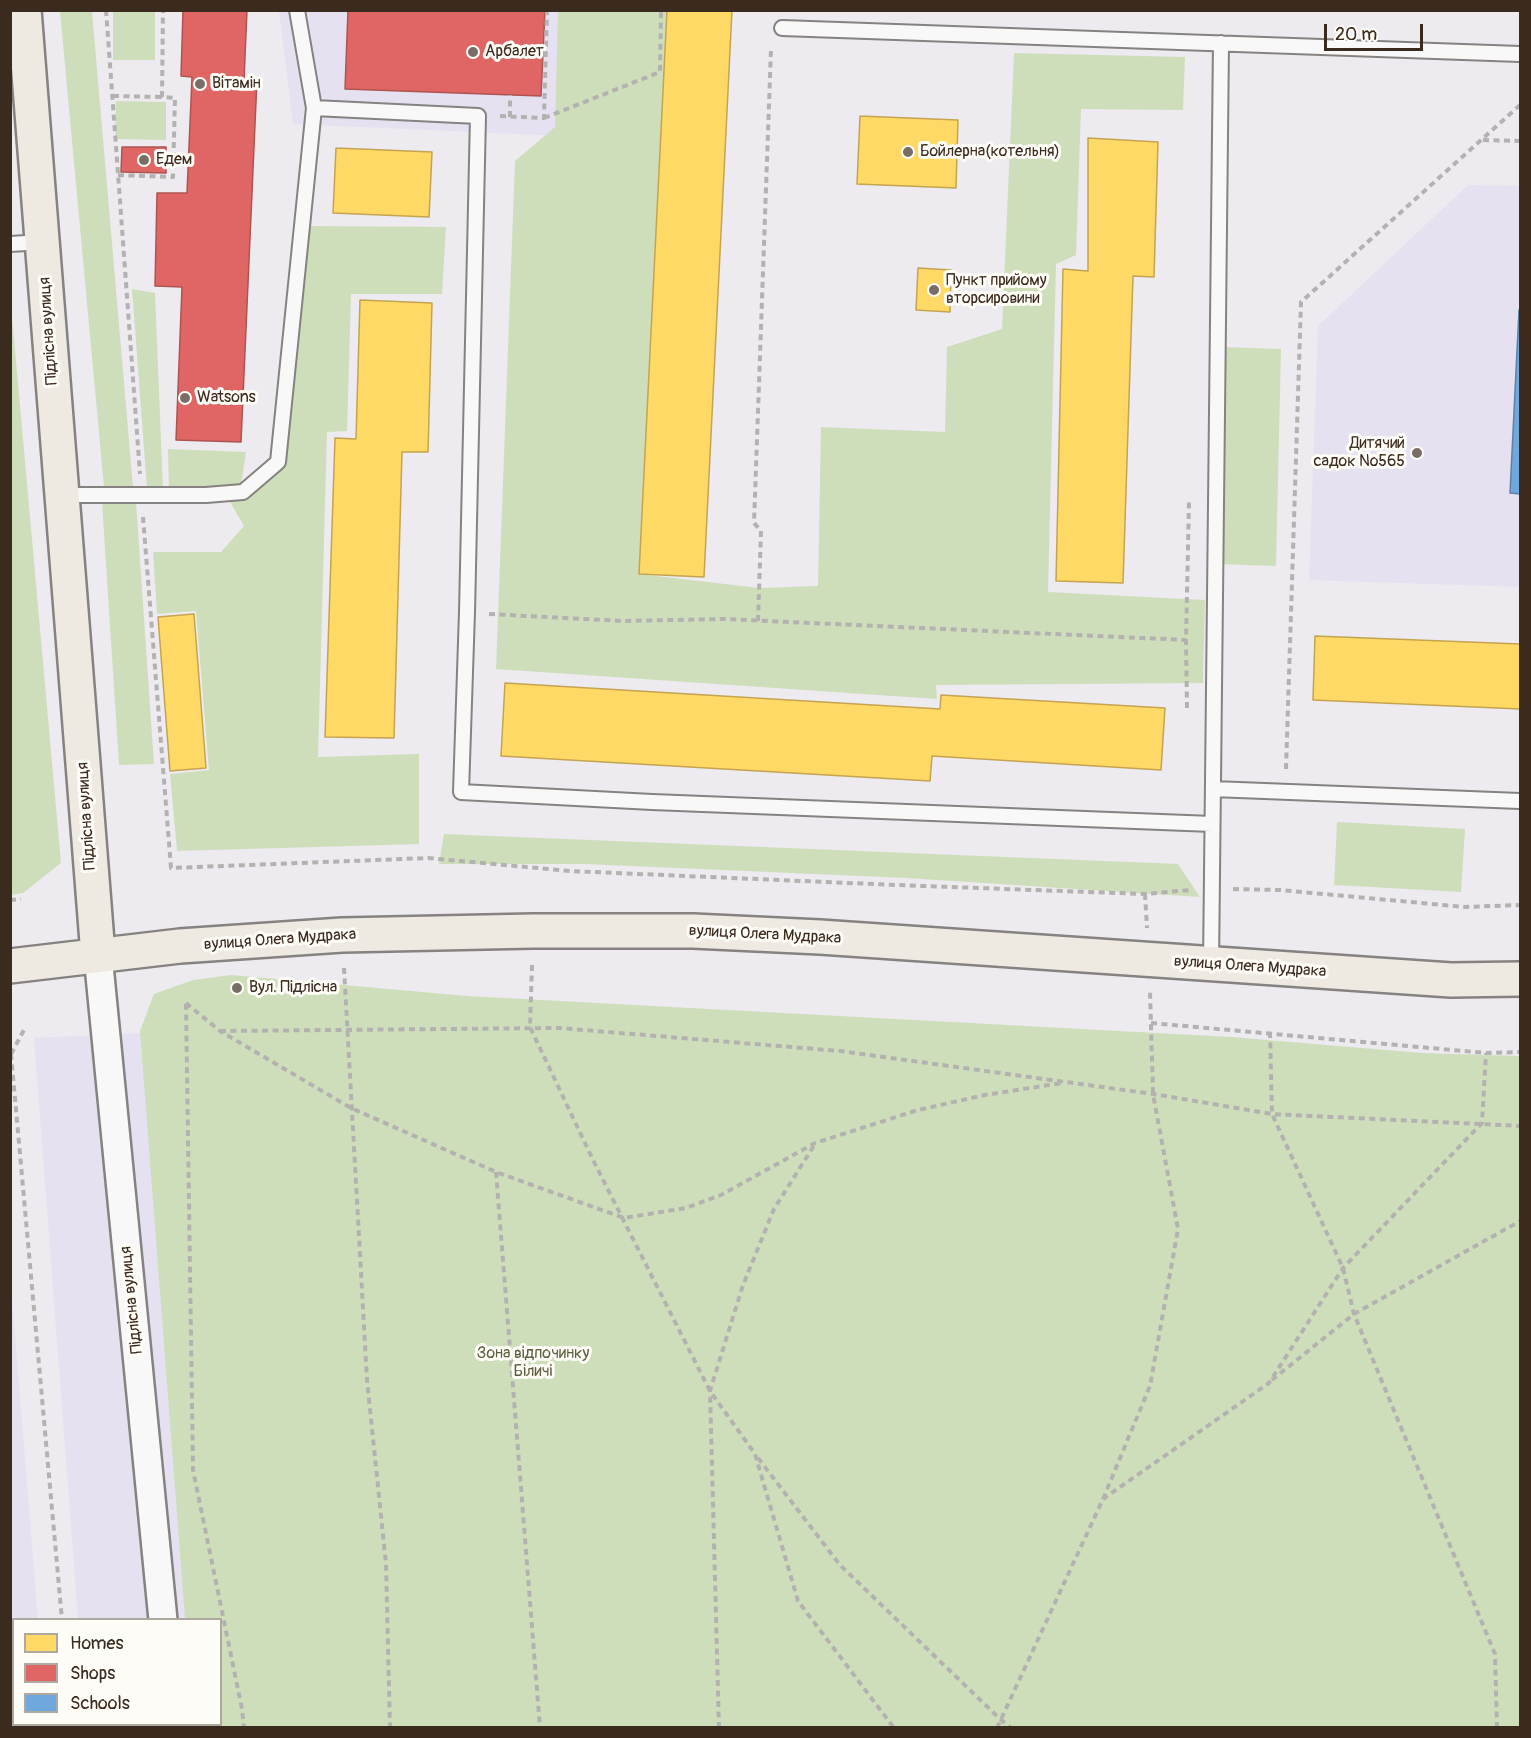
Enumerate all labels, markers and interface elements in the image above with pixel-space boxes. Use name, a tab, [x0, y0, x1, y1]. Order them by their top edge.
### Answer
scale bar	[1327, 12, 1426, 50]
text: 20 m	[1335, 23, 1377, 46]
place label: Арбалет	[485, 42, 544, 62]
marker: Арбалет	[466, 45, 480, 59]
place label: Вітамін	[212, 74, 261, 94]
marker: Вітамін	[193, 77, 207, 91]
place label: Бойлерна(котельня)	[920, 142, 1060, 162]
marker: Бойлерна(котельня)	[901, 145, 915, 159]
place label: Едем	[156, 150, 192, 170]
marker: Едем	[137, 153, 151, 167]
place label: Пункт прийому вторсировини	[946, 271, 1047, 309]
street label: Підлісна вулиця	[36, 276, 62, 386]
marker: Пункт прийому вторсировини	[927, 283, 941, 297]
place label: Watsons	[197, 388, 256, 408]
marker: Watsons	[178, 391, 192, 405]
place label: Дитячий садок №565	[1313, 434, 1405, 472]
marker: Дитячий садок №565	[1410, 446, 1424, 460]
street label: Підлісна вулиця	[74, 761, 100, 871]
street label: вулиця Олега Мудрака	[688, 921, 842, 949]
street label: вулиця Олега Мудрака	[203, 925, 357, 955]
street label: вулиця Олега Мудрака	[1173, 952, 1327, 982]
place label: Вул. Підлісна	[249, 978, 337, 998]
marker: Вул. Підлісна	[230, 981, 244, 995]
street label: Підлісна вулиця	[117, 1245, 147, 1355]
park label: Зона відпочинку Біличі	[477, 1344, 589, 1382]
legend	[12, 1618, 222, 1726]
text: Homes	[70, 1632, 123, 1655]
text: Shops	[70, 1662, 115, 1685]
text: Schools	[70, 1692, 130, 1715]

